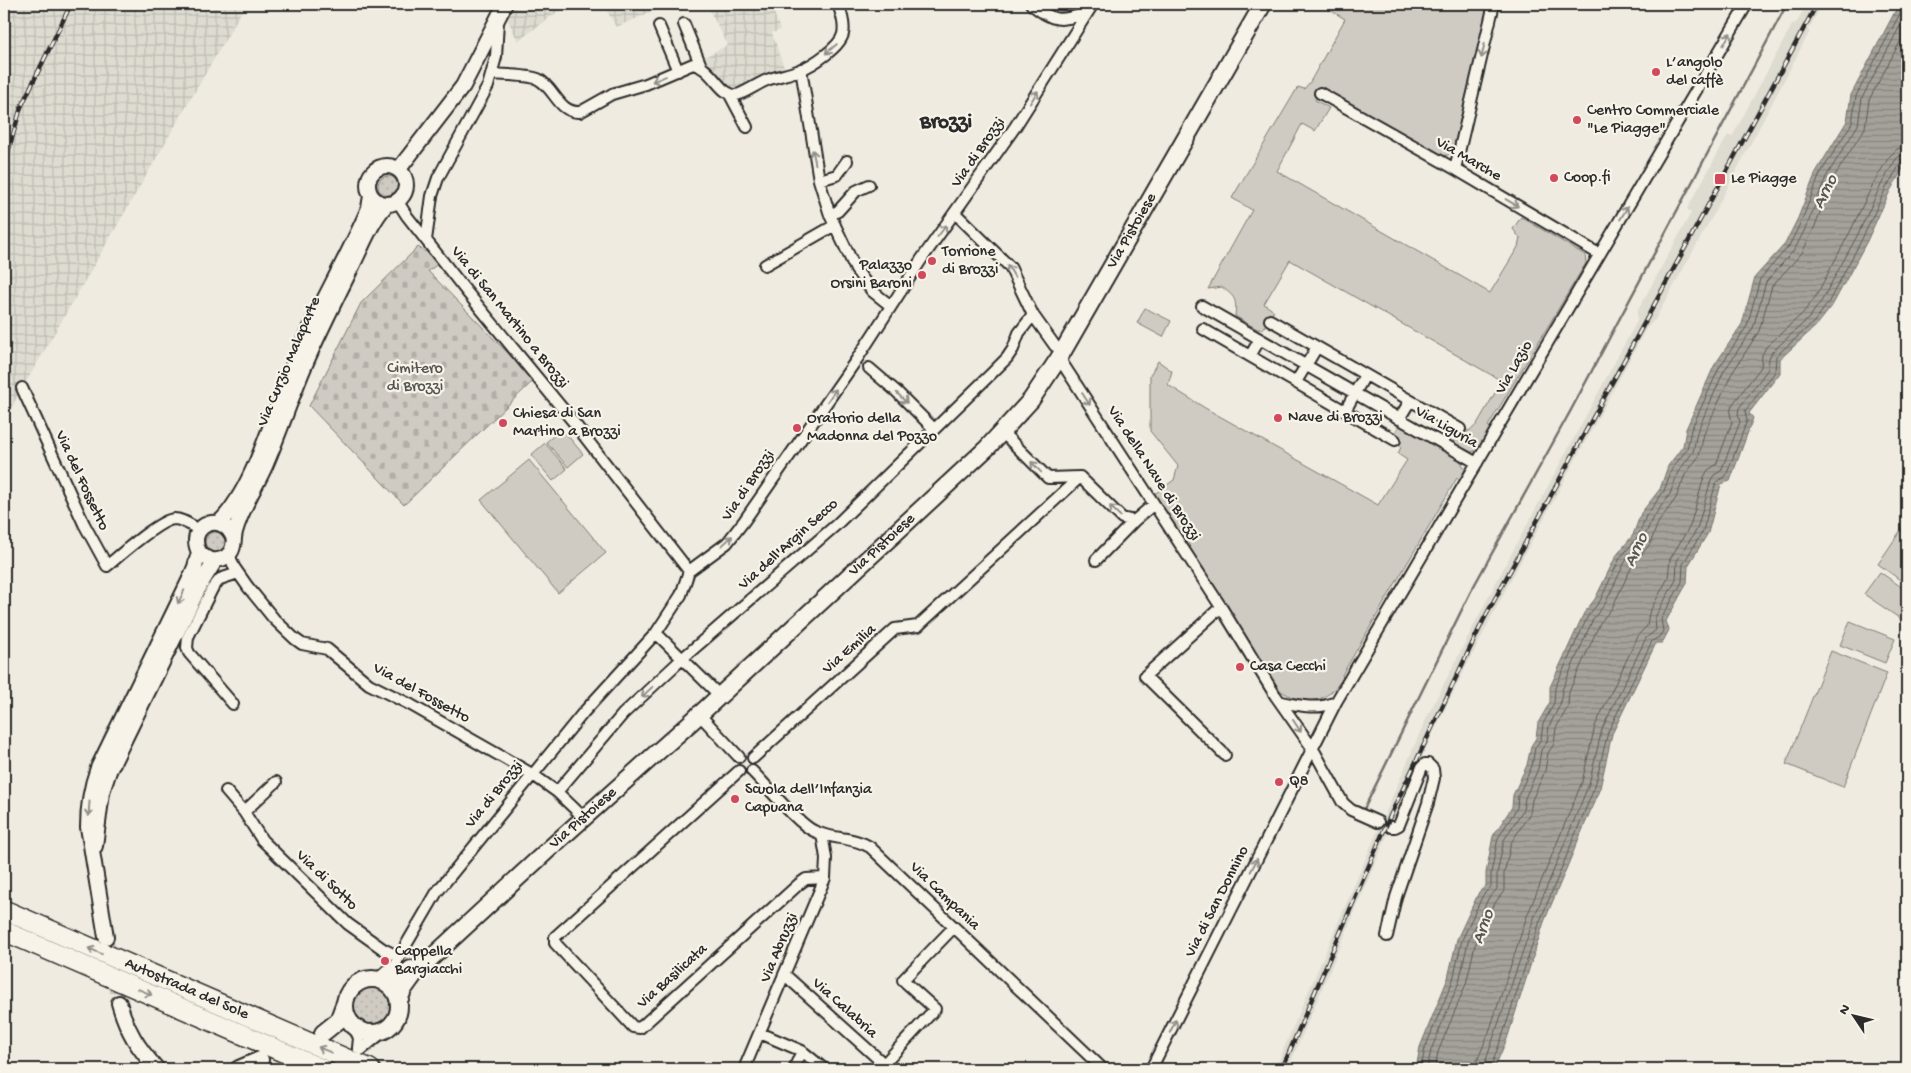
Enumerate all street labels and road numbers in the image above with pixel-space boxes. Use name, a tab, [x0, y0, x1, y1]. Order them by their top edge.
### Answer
street label: Via di Brozzi	[947, 114, 1010, 193]
street label: Via Marche	[1431, 133, 1505, 187]
street label: Via Pistoiese	[1102, 189, 1162, 273]
street label: Via di San Martino a Brozzi	[445, 242, 572, 393]
street label: Via Curzio Malaparte	[254, 294, 326, 431]
street label: Via Lazio	[1492, 338, 1538, 399]
street label: Via della Nave di Brozzi	[1102, 402, 1204, 545]
street label: Via Liguria	[1411, 402, 1482, 454]
street label: Via del Fossetto	[49, 427, 112, 534]
street label: Via di Brozzi	[718, 447, 780, 526]
street label: Via dell'Argin Secco	[734, 495, 843, 595]
street label: Via Pistoiese	[844, 509, 920, 581]
street label: Via Emilia	[818, 620, 882, 680]
street label: Via del Fossetto	[368, 659, 473, 728]
street label: Via di Brozzi	[461, 757, 528, 833]
street label: Via Pistoiese	[545, 783, 621, 854]
street label: Via di San Donnino	[1181, 843, 1254, 962]
street label: Via di Sotto	[290, 846, 361, 915]
street label: Via Campania	[904, 858, 984, 936]
street label: Via Abruzzi	[756, 910, 803, 987]
street label: Via Basilicata	[633, 940, 713, 1014]
street label: Autostrada del Sole	[122, 954, 252, 1025]
street label: Via Calabria	[807, 974, 881, 1044]

